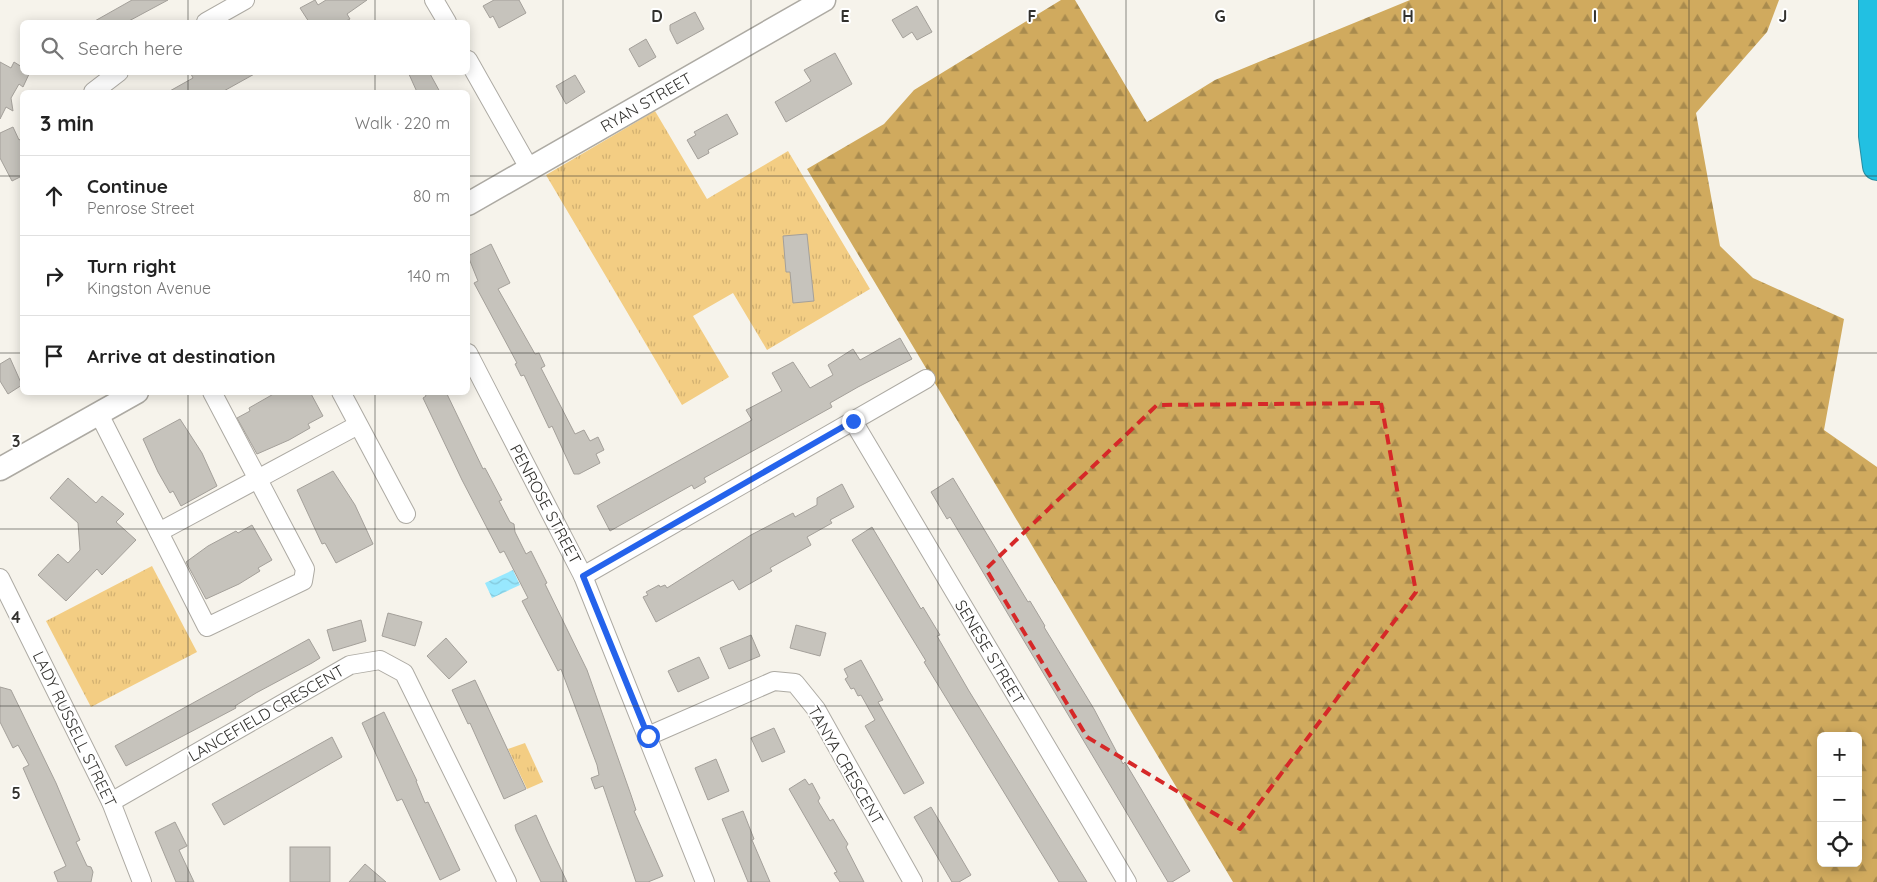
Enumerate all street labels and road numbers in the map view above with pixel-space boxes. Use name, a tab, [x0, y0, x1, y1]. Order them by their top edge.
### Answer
street label: RYAN STREET	[597, 68, 696, 136]
street label: PENROSE STREET	[506, 441, 586, 568]
street label: SENESE STREET	[951, 596, 1029, 708]
street label: LADY RUSSELL STREET	[29, 648, 122, 810]
street label: LANCEFIELD CRESCENT	[184, 660, 348, 766]
street label: TANYA CRESCENT	[804, 702, 888, 828]

